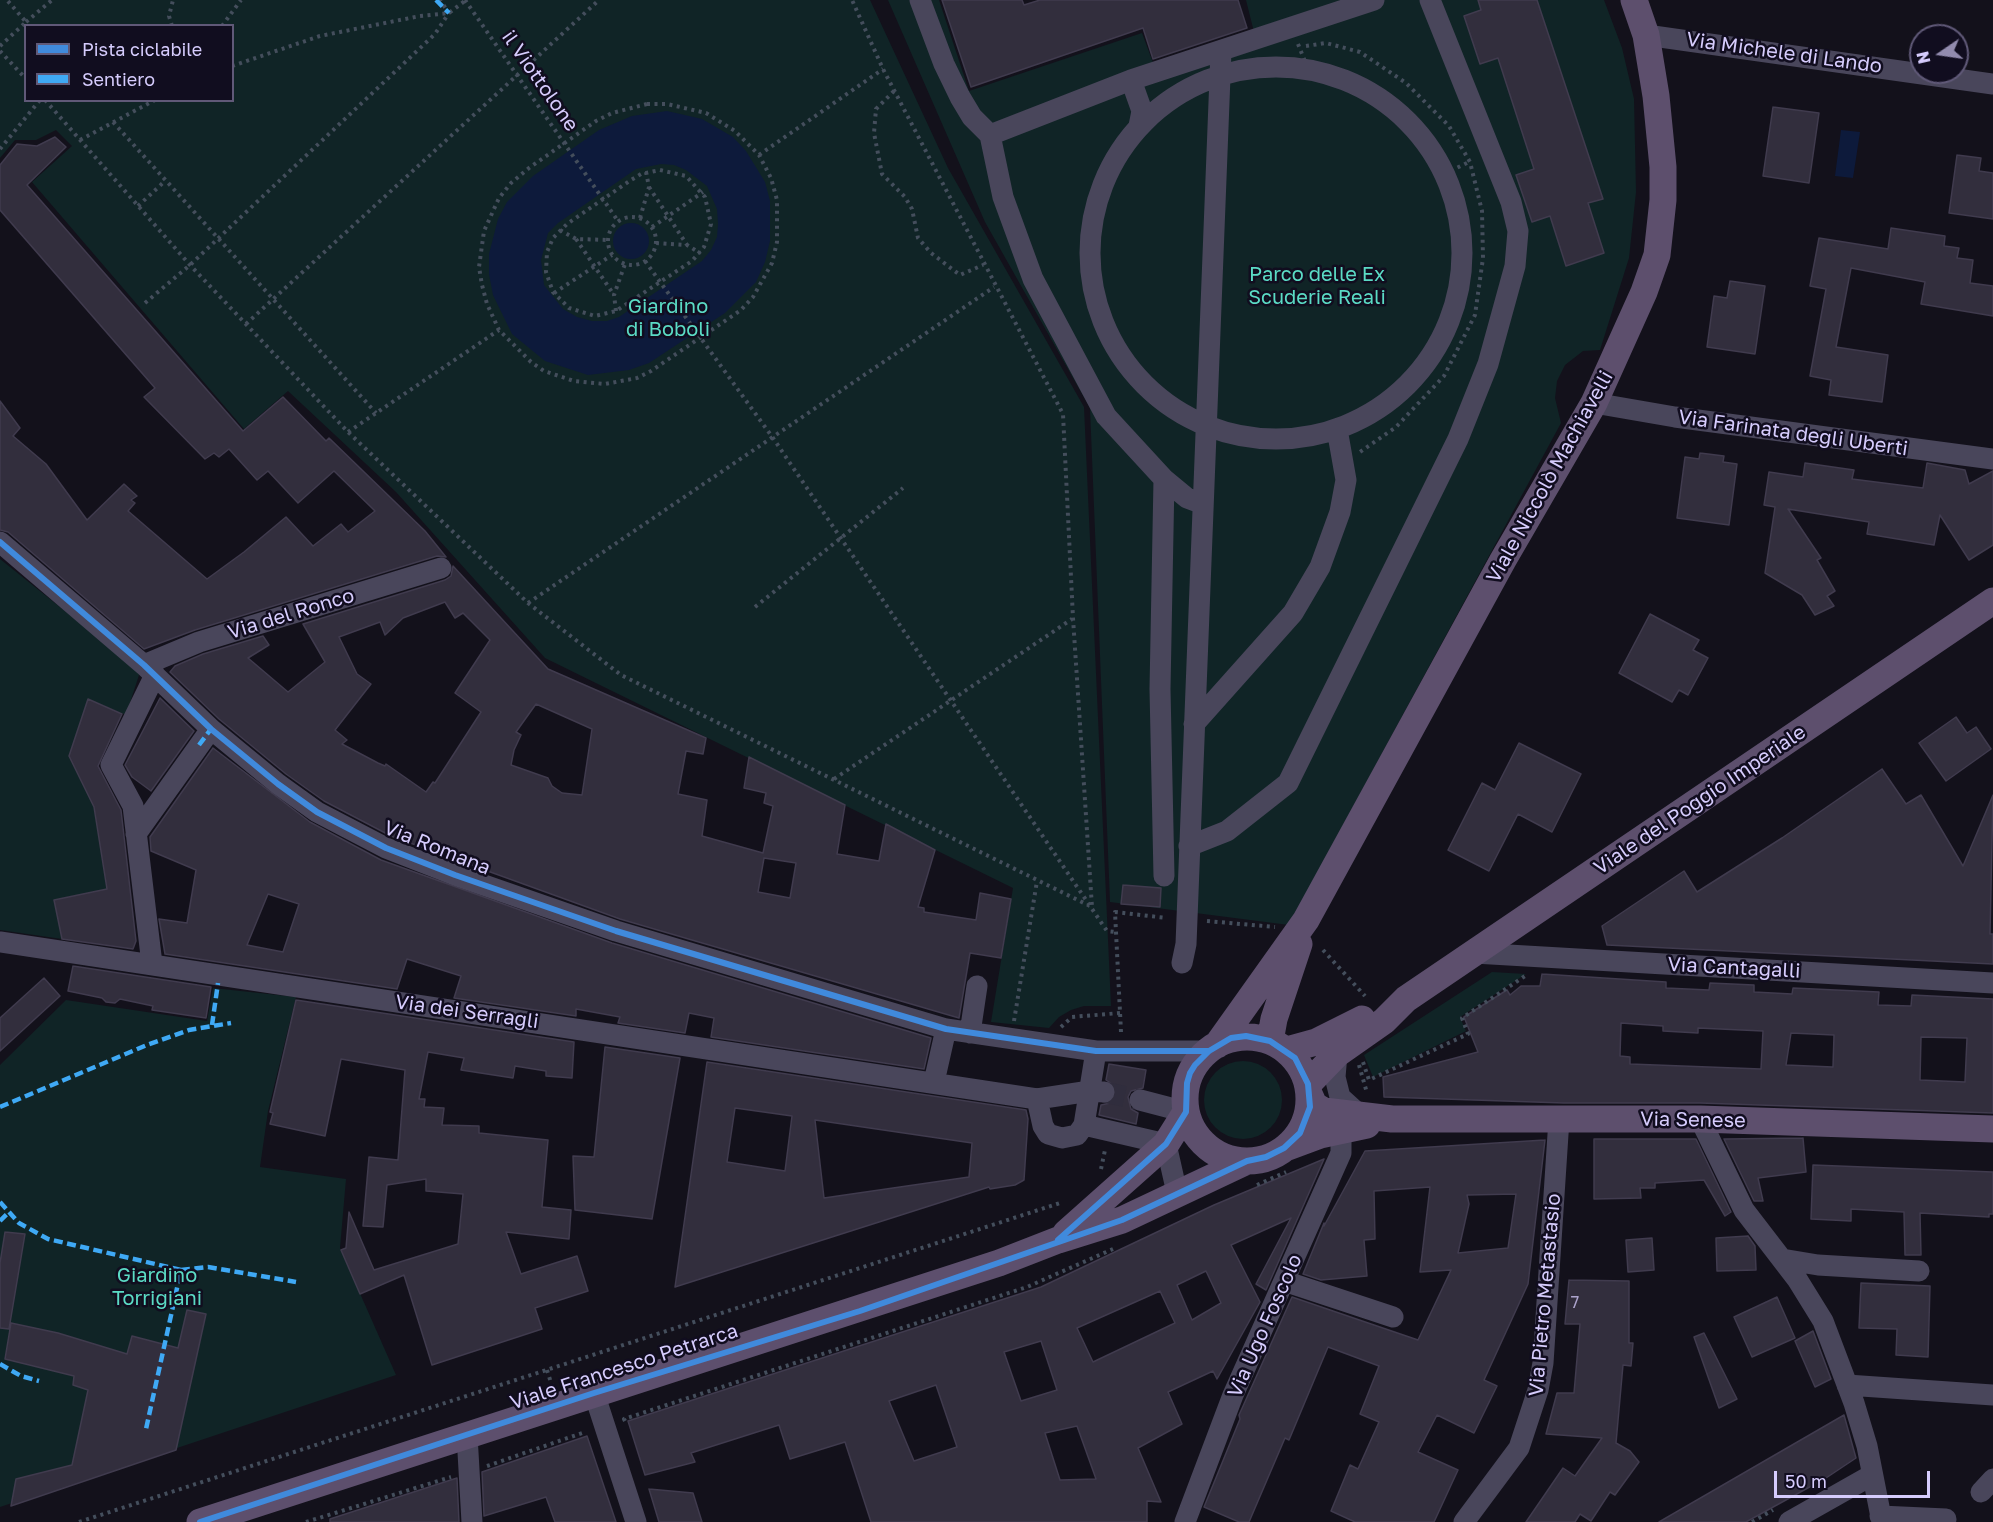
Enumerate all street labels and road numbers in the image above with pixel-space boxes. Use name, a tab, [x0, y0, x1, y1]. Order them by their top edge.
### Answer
street label: il Viottolone	[496, 26, 584, 136]
street label: Via Michele di Lando	[1685, 27, 1883, 79]
street label: Viale Niccolò Machiavelli	[1482, 367, 1618, 587]
street label: Via Farinata degli Uberti	[1677, 405, 1909, 461]
street label: Via del Ronco	[225, 583, 357, 645]
street label: Viale del Poggio Imperiale	[1590, 720, 1810, 880]
street label: Via Romana	[380, 816, 494, 880]
street label: Via Cantagalli	[1667, 953, 1801, 983]
street label: Via dei Serragli	[394, 990, 540, 1034]
street label: Via Senese	[1640, 1107, 1746, 1133]
street label: Via Pietro Metastasio	[1524, 1193, 1566, 1397]
street label: Via Ugo Foscolo	[1223, 1251, 1307, 1401]
street label: Viale Francesco Petrarca	[507, 1319, 741, 1415]

